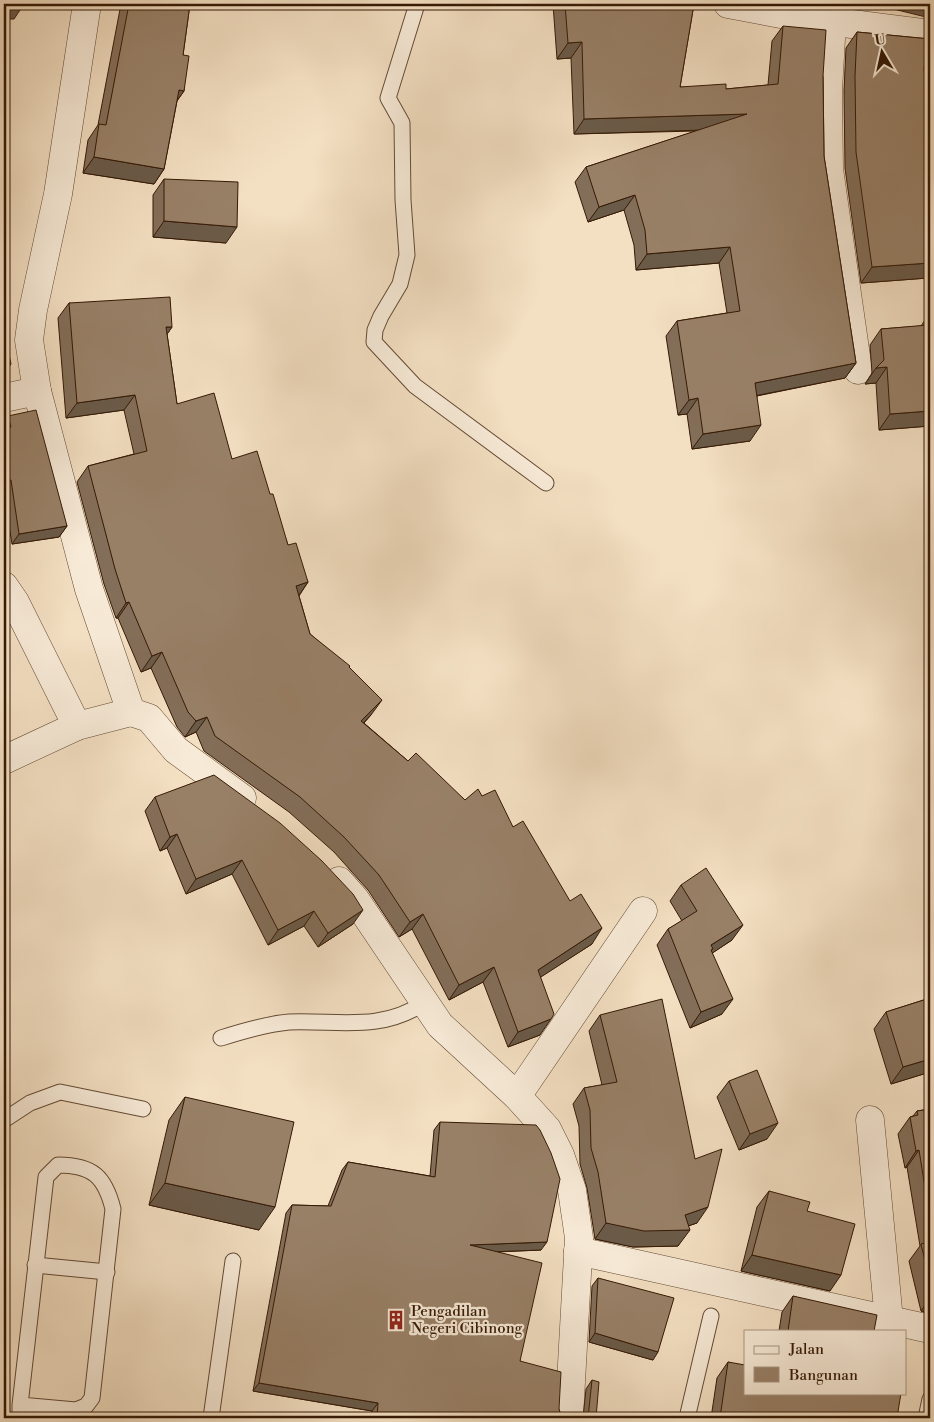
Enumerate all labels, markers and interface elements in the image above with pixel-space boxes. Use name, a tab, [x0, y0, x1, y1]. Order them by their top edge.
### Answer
north arrow	[856, 28, 906, 78]
text: U	[873, 30, 887, 50]
place label: Pengadilan Negeri Cibinong	[411, 1302, 523, 1338]
building icon: Pengadilan Negeri Cibinong	[385, 1309, 407, 1331]
legend	[744, 1330, 906, 1394]
text: Jalan	[788, 1340, 824, 1359]
text: Bangunan	[788, 1366, 858, 1385]

